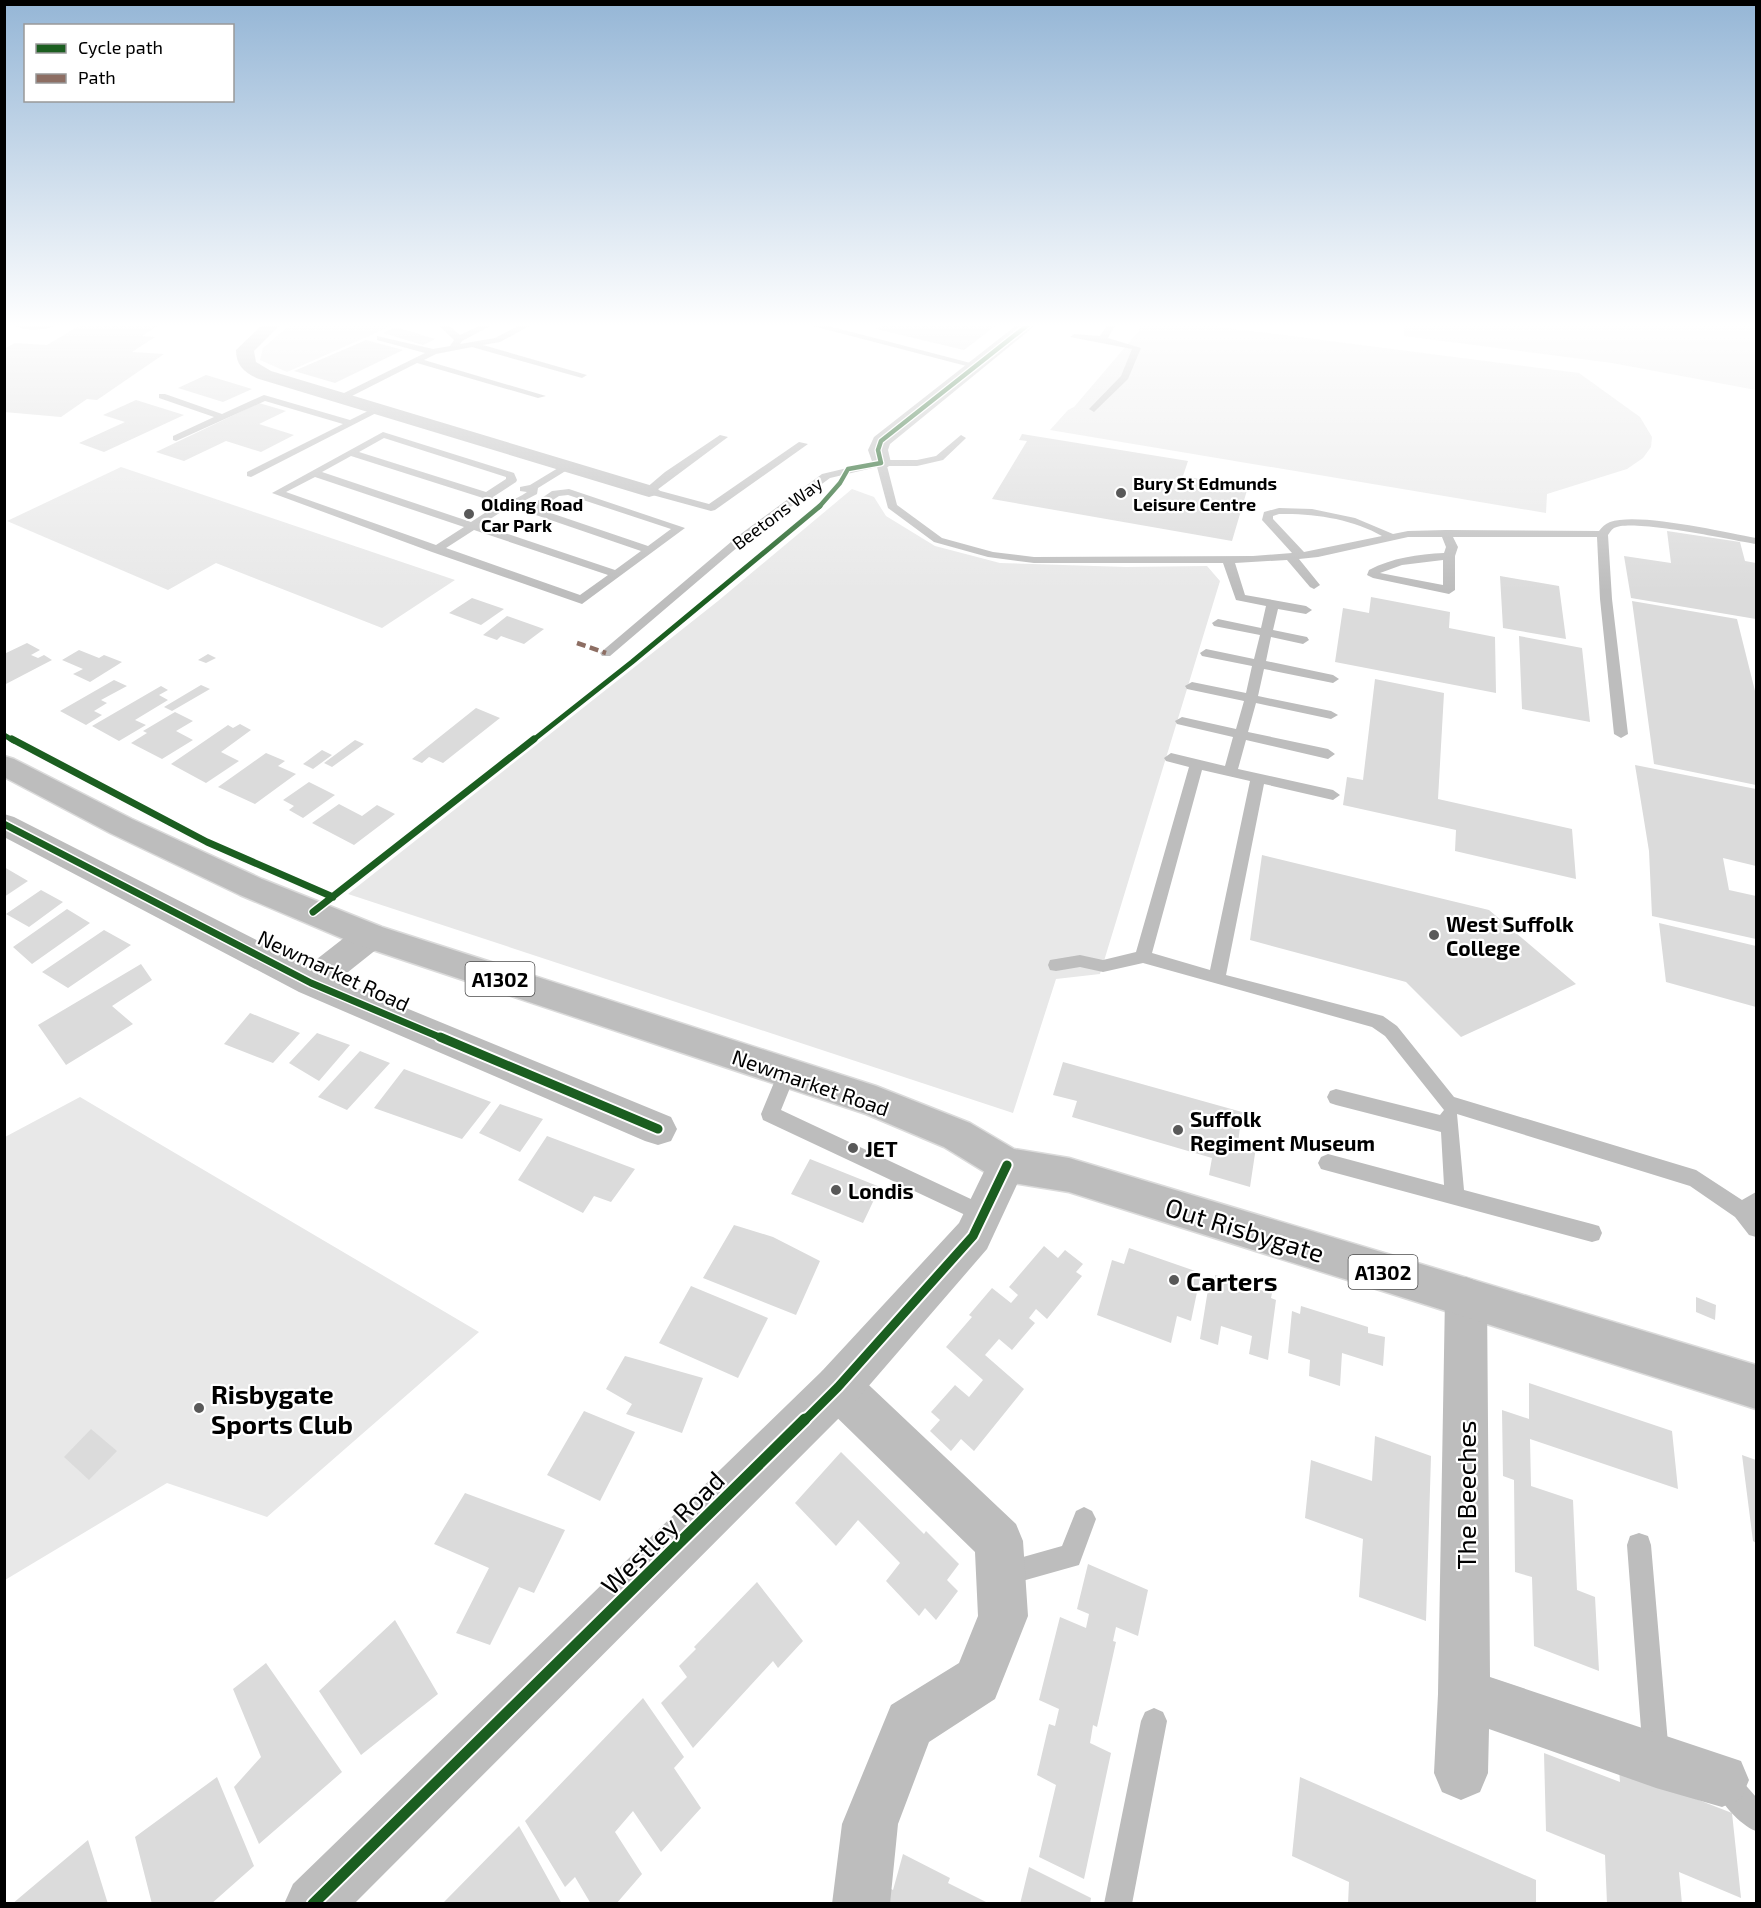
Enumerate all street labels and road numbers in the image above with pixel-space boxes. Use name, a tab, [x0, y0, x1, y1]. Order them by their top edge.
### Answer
street label: Beetons Way	[728, 472, 827, 554]
street label: Newmarket Road	[254, 924, 414, 1016]
road number: A1302	[466, 962, 534, 996]
street label: Newmarket Road	[729, 1043, 893, 1121]
street label: Out Risbygate	[1162, 1190, 1328, 1268]
road number: A1302	[1348, 1255, 1418, 1289]
street label: The Beeches	[1450, 1420, 1481, 1570]
street label: Westley Road	[594, 1464, 730, 1600]

